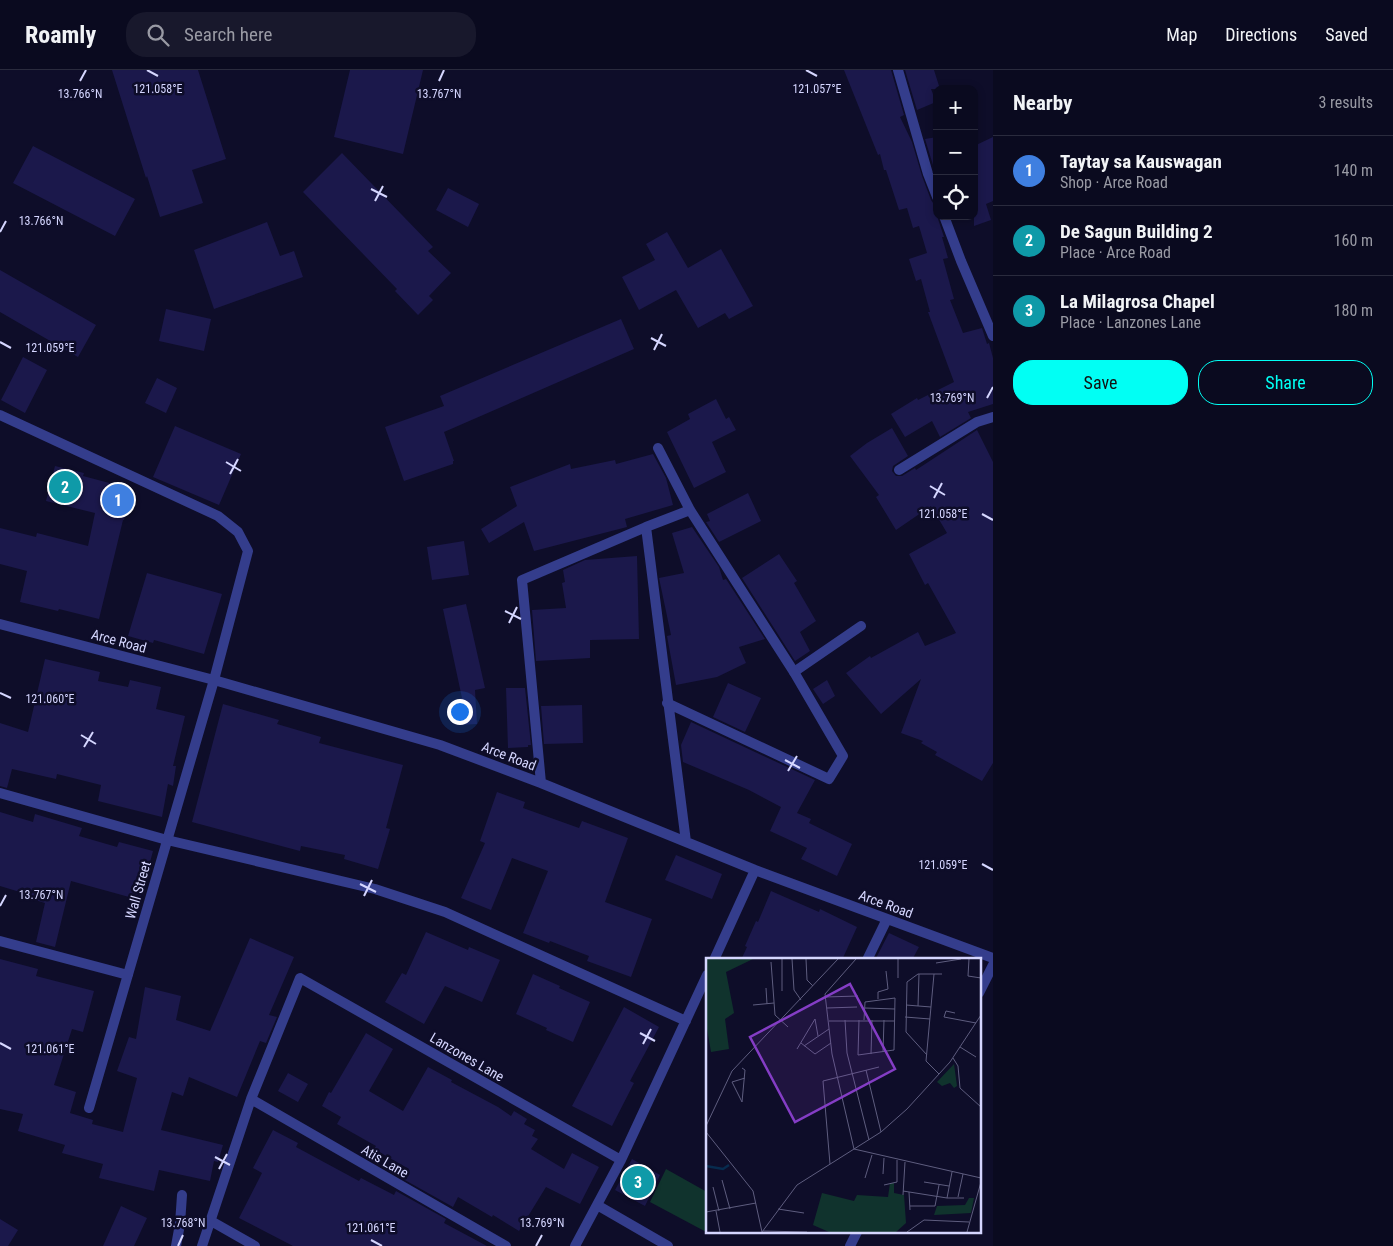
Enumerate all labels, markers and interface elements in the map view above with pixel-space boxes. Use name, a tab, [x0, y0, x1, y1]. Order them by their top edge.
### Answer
search box	[126, 12, 476, 57]
text: Roamly	[25, 21, 96, 49]
icon: search	[144, 21, 172, 49]
text: Search here	[184, 23, 272, 46]
text: Map	[1166, 24, 1197, 45]
text: Directions	[1225, 24, 1297, 45]
text: Saved	[1325, 24, 1368, 45]
text: 121.058°E	[133, 82, 183, 96]
text: 121.057°E	[792, 82, 842, 96]
map controls	[933, 85, 978, 220]
button: +	[933, 85, 978, 130]
text: 13.766°N	[58, 87, 102, 101]
text: 13.767°N	[417, 87, 461, 101]
text: Nearby	[1013, 91, 1072, 115]
text: 3 results	[1318, 93, 1373, 112]
button: −	[933, 130, 978, 175]
text: Taytay sa Kauswagan	[1060, 150, 1222, 173]
text: 1	[1025, 161, 1033, 180]
text: 140 m	[1334, 161, 1373, 180]
text: Shop · Arce Road	[1060, 173, 1168, 192]
button: locate	[933, 175, 978, 220]
text: 13.766°N	[19, 214, 63, 228]
text: De Sagun Building 2	[1060, 220, 1213, 243]
text: 2	[1025, 231, 1033, 250]
text: 160 m	[1334, 231, 1373, 250]
text: Place · Arce Road	[1060, 243, 1171, 262]
text: La Milagrosa Chapel	[1060, 290, 1215, 313]
text: 3	[1025, 301, 1033, 320]
text: 180 m	[1334, 301, 1373, 320]
text: Place · Lanzones Lane	[1060, 313, 1201, 332]
text: 121.059°E	[25, 341, 75, 355]
button: Save	[1013, 360, 1188, 405]
button: Share	[1198, 360, 1373, 405]
text: 13.769°N	[930, 391, 974, 405]
pin: 2	[49, 468, 81, 506]
pin: 1	[102, 481, 134, 519]
text: 121.058°E	[918, 507, 968, 521]
street label: Arce Road	[90, 626, 148, 656]
text: 121.060°E	[25, 692, 75, 706]
your location	[447, 699, 473, 725]
street label: Arce Road	[480, 738, 538, 774]
text: 121.059°E	[918, 858, 968, 872]
street label: Wall Street	[122, 859, 154, 921]
street label: Arce Road	[857, 887, 915, 921]
text: 13.767°N	[19, 888, 63, 902]
inset map	[706, 958, 981, 1234]
street label: Lanzones Lane	[427, 1029, 507, 1085]
text: 121.061°E	[25, 1042, 75, 1056]
street label: Atis Lane	[359, 1141, 412, 1181]
pin: 3	[622, 1163, 654, 1201]
text: 13.768°N	[161, 1216, 205, 1230]
text: 13.769°N	[520, 1216, 564, 1230]
text: 121.061°E	[346, 1221, 396, 1235]

